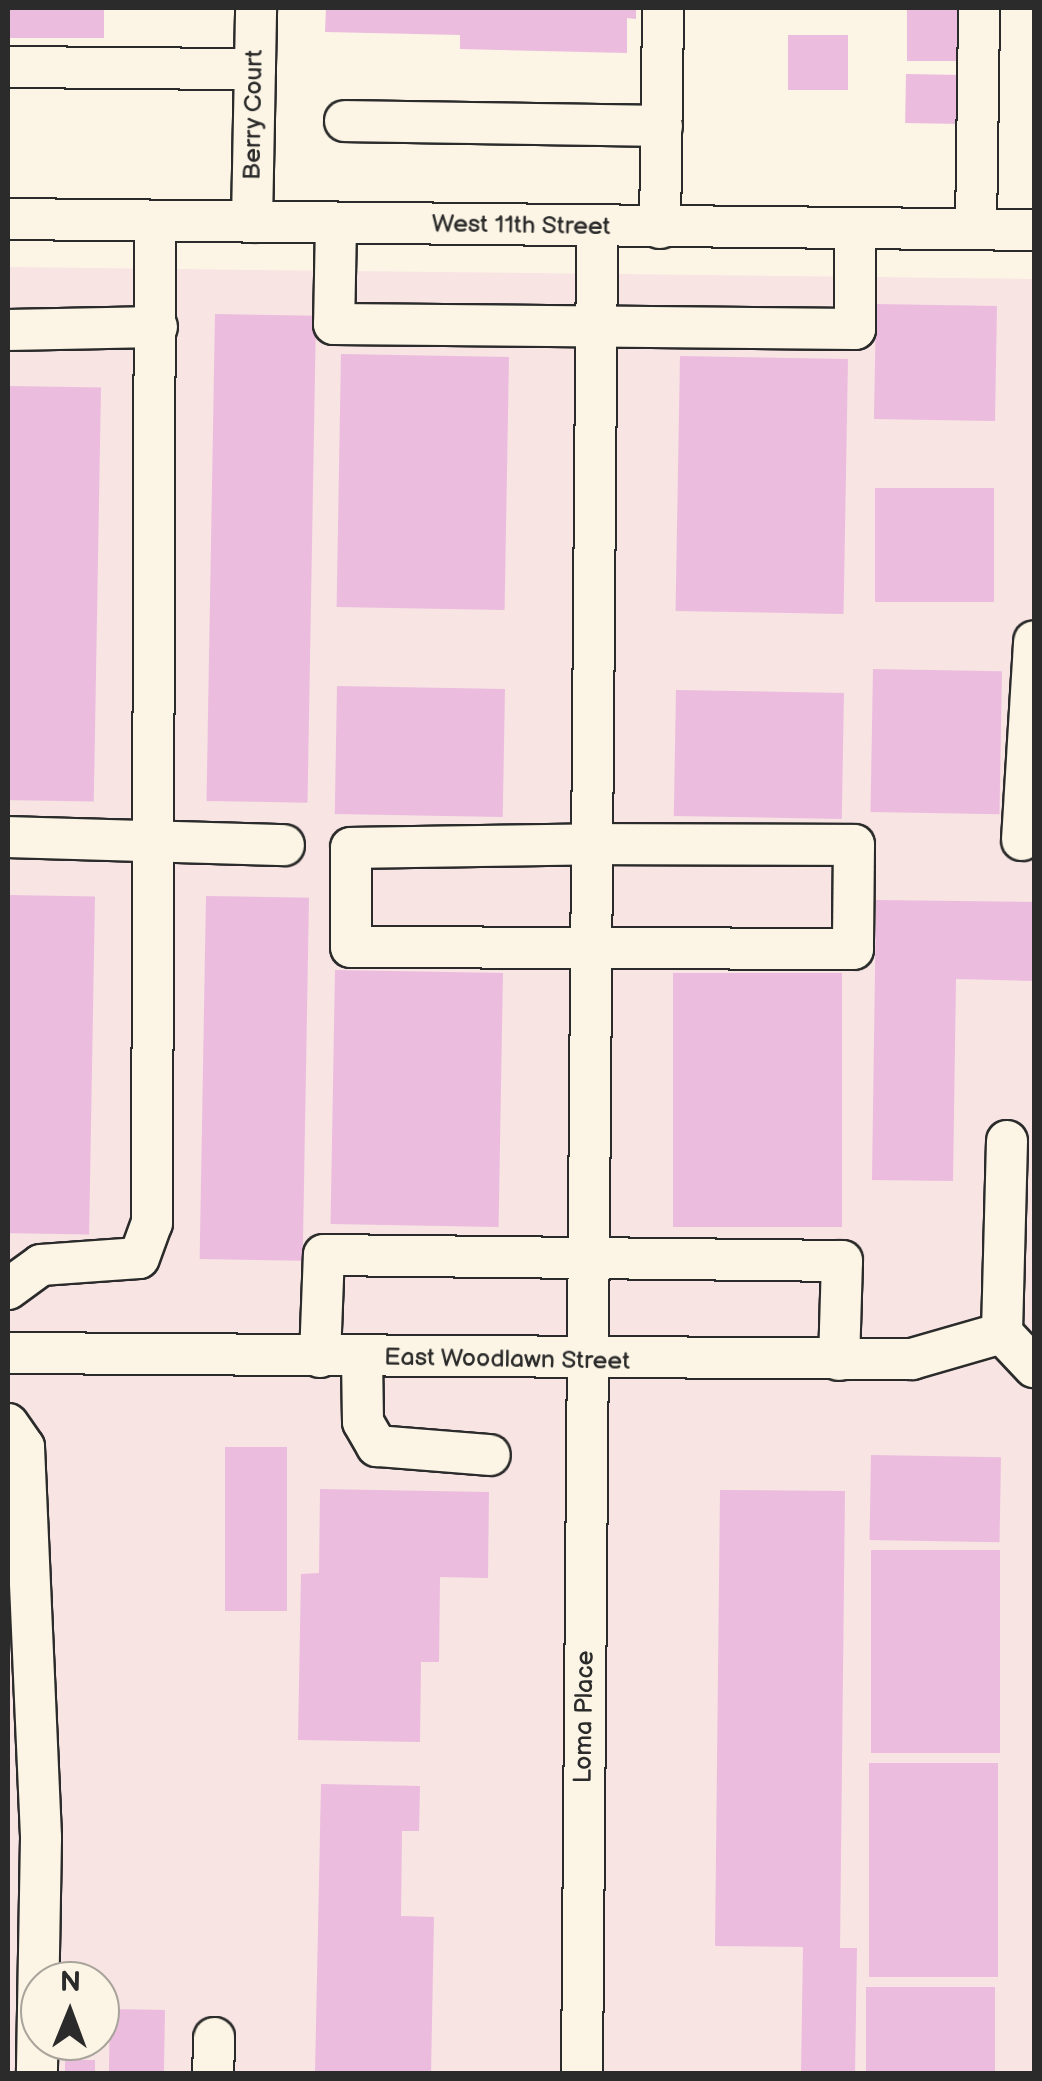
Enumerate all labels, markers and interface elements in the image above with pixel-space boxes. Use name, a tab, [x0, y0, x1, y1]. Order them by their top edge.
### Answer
street label: Berry Court	[238, 49, 270, 181]
street label: West 11th Street	[431, 209, 611, 243]
street label: East Woodlawn Street	[383, 1343, 631, 1377]
street label: Loma Place	[569, 1650, 601, 1784]
north arrow	[20, 1961, 120, 2061]
text: N	[60, 1966, 81, 1999]

